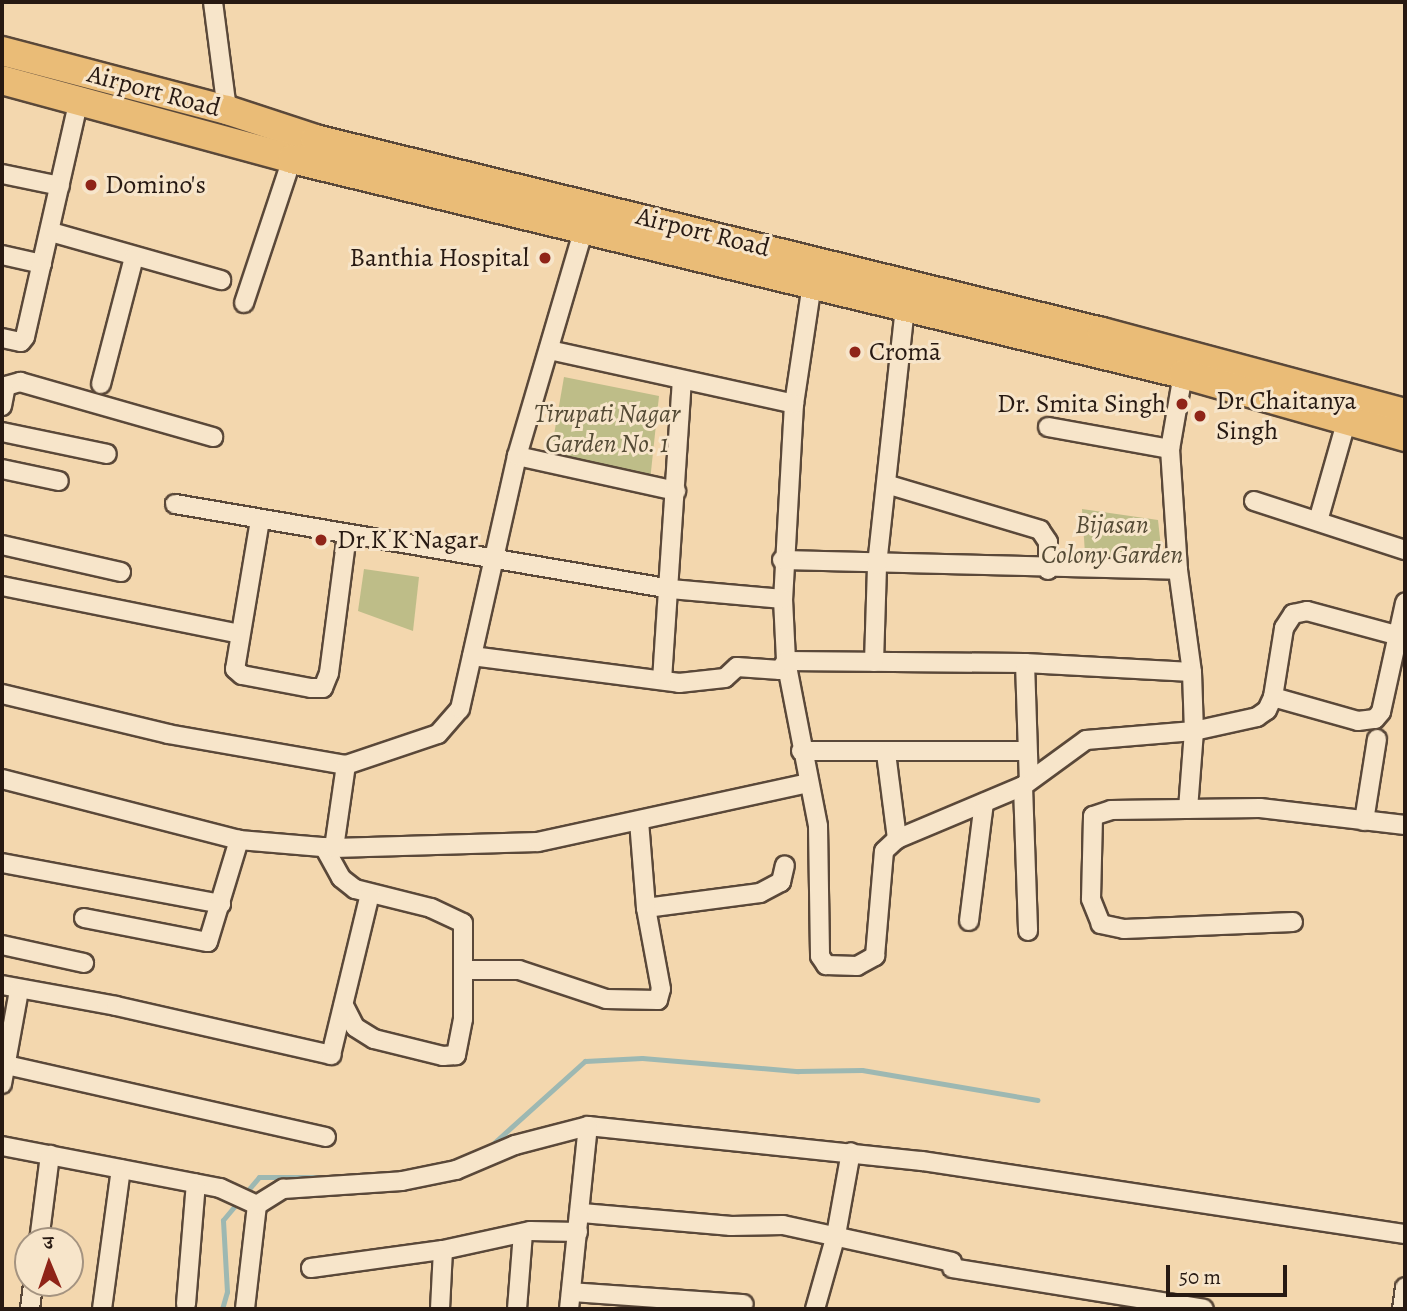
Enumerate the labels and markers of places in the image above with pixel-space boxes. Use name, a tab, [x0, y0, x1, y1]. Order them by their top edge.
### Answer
place label: Domino's	[105, 169, 206, 201]
marker: Domino's	[83, 177, 99, 193]
place label: Banthia Hospital	[349, 242, 529, 274]
marker: Banthia Hospital	[535, 248, 555, 268]
place label: Cromā	[869, 336, 941, 368]
marker: Cromā	[847, 344, 863, 360]
place label: Dr Chaitanya Singh	[1216, 385, 1357, 446]
place label: Dr. Smita Singh	[996, 388, 1166, 420]
marker: Dr. Smita Singh	[1172, 394, 1192, 414]
marker: Dr Chaitanya Singh	[1190, 406, 1210, 426]
place label: Dr K K Nagar	[337, 524, 478, 556]
marker: Dr K K Nagar	[311, 530, 331, 550]

